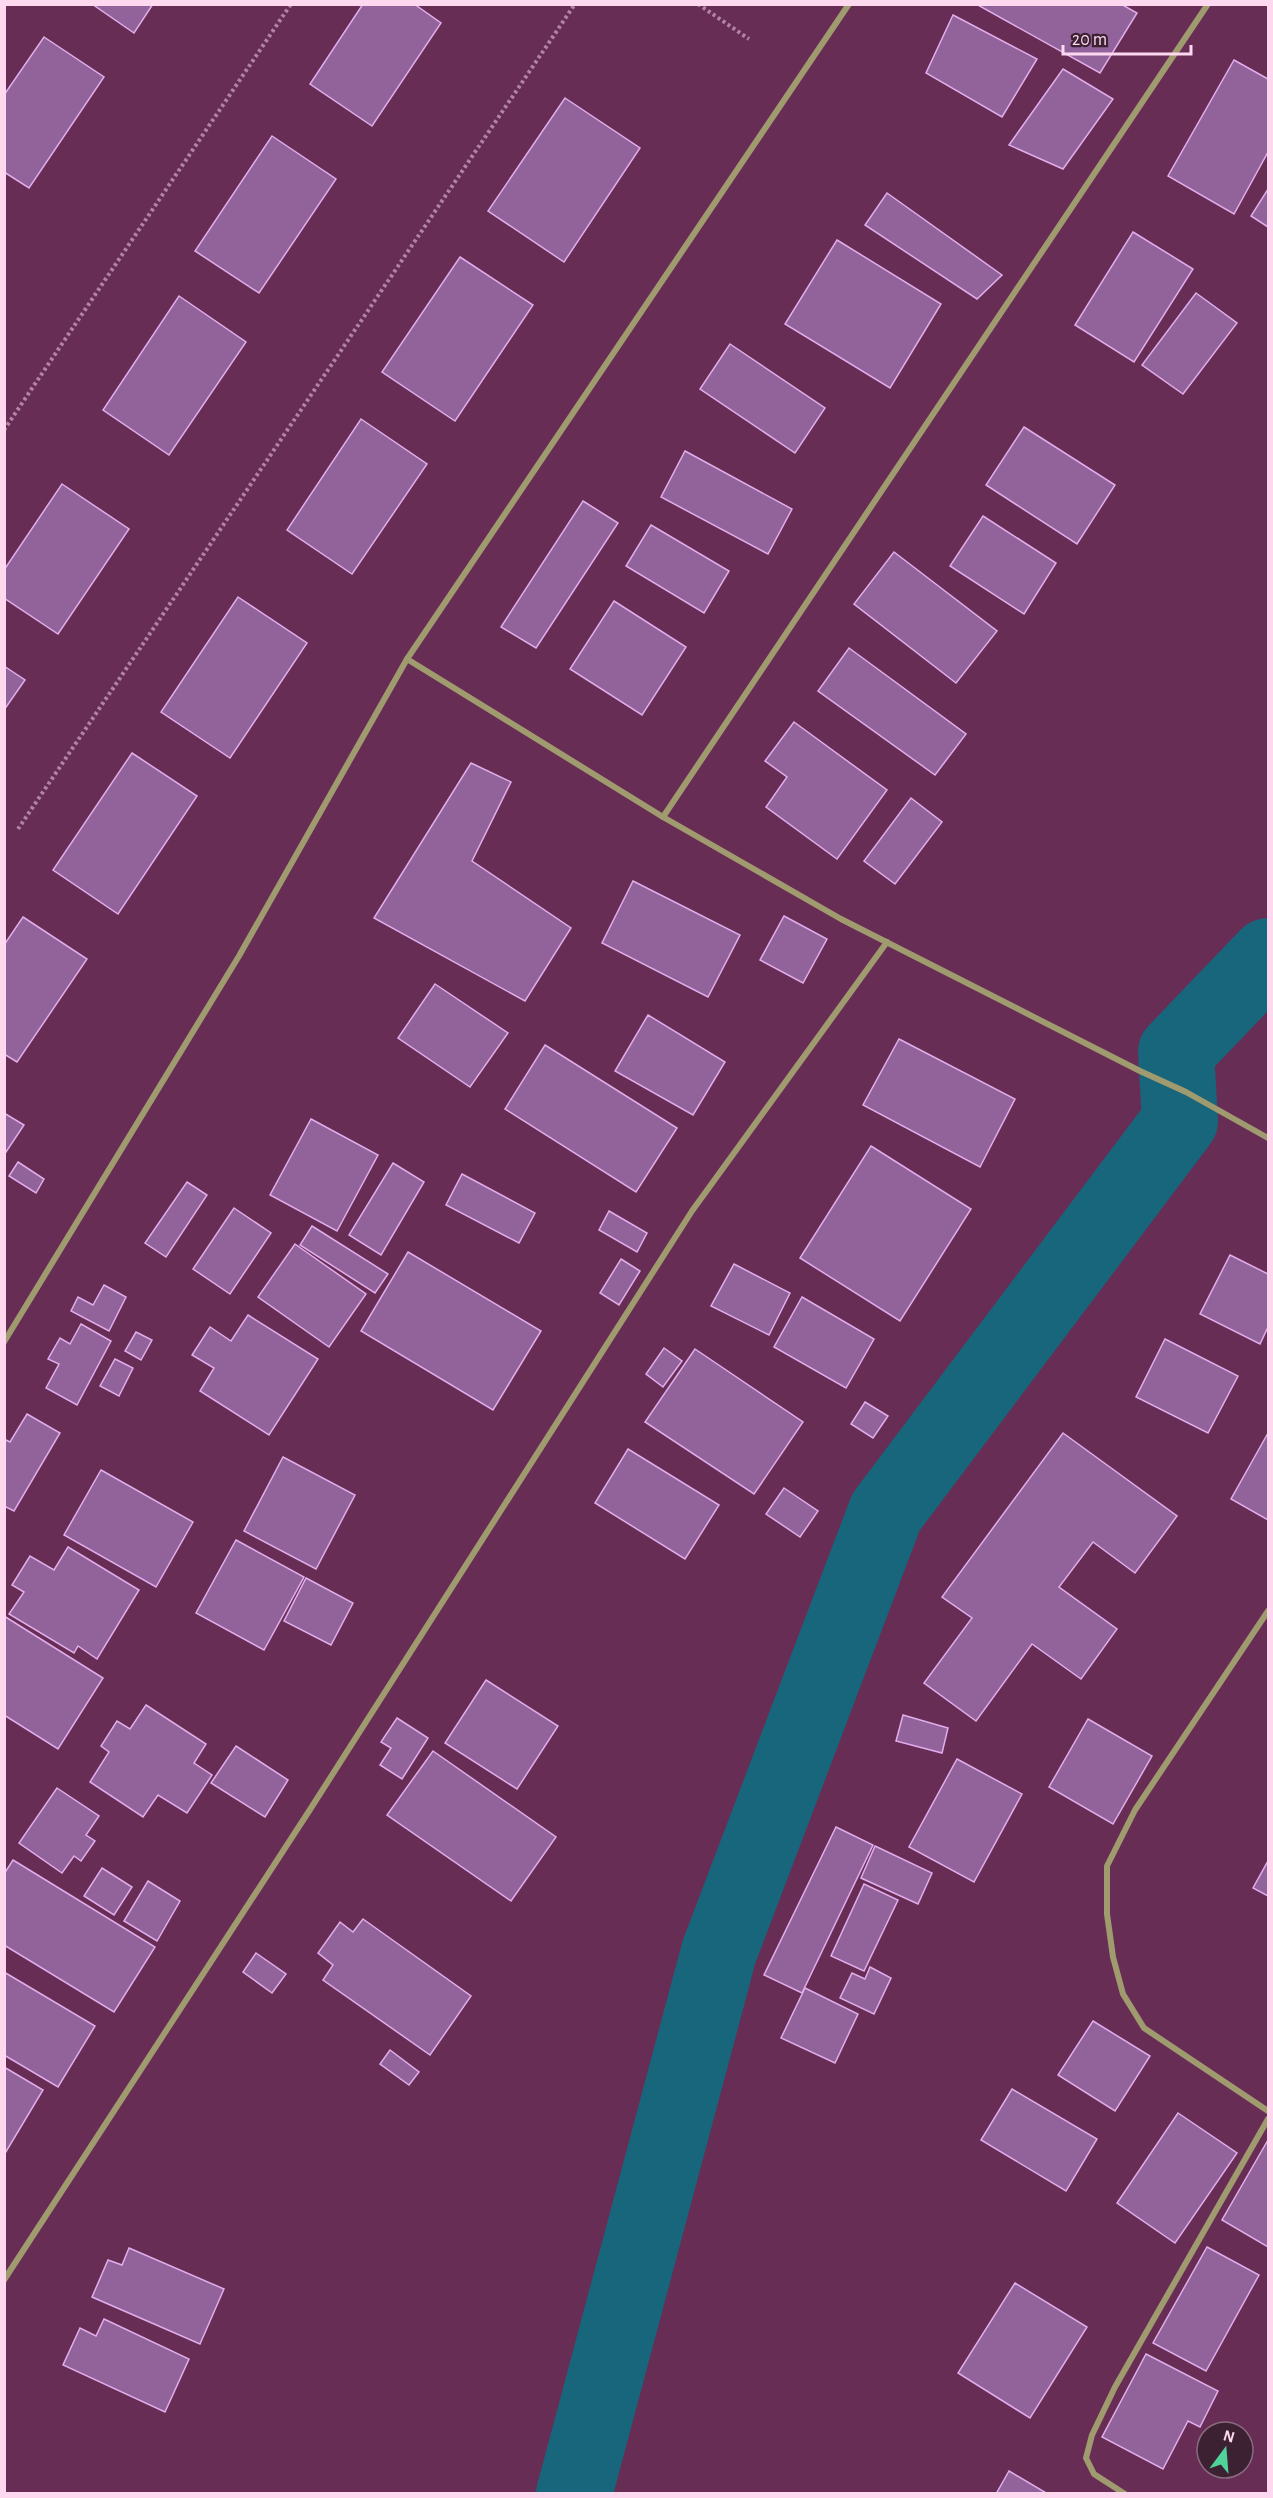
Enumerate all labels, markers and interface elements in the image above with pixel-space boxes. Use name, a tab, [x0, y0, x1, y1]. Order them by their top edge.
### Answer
scale bar	[1063, 18, 1190, 56]
text: 20 m	[1072, 31, 1107, 49]
north arrow	[1195, 2420, 1255, 2480]
text: N	[1221, 2427, 1236, 2446]

